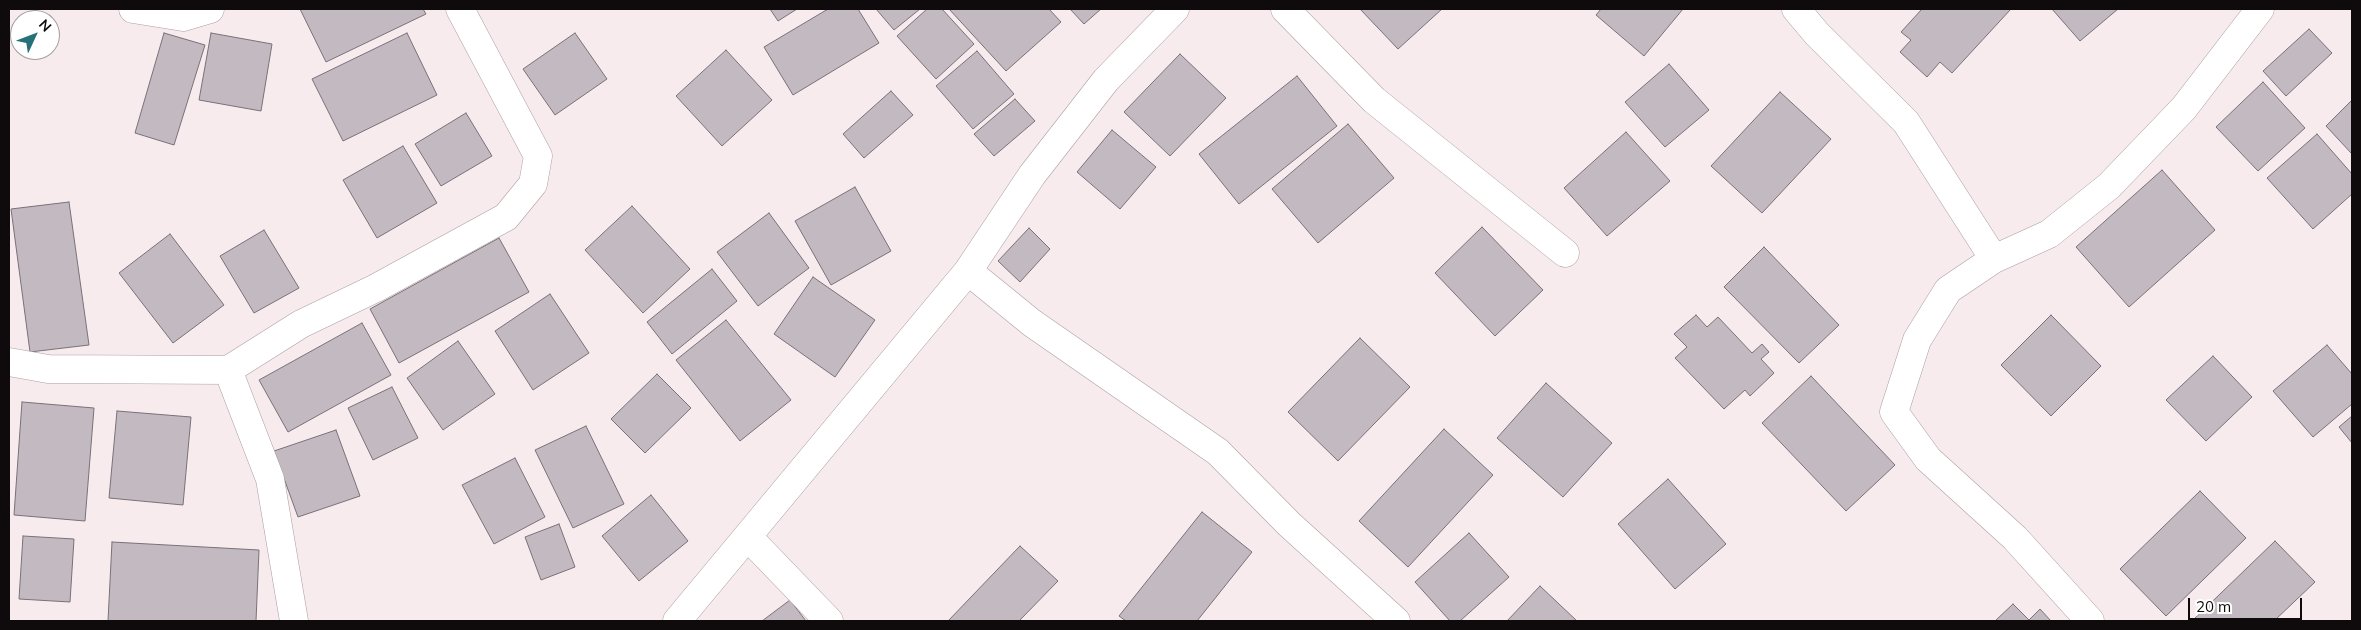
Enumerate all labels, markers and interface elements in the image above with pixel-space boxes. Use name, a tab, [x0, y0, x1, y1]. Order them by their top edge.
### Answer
north arrow	[10, 10, 60, 60]
text: N	[35, 15, 55, 35]
scale bar	[2191, 588, 2305, 620]
text: 20 m	[2196, 597, 2231, 616]

